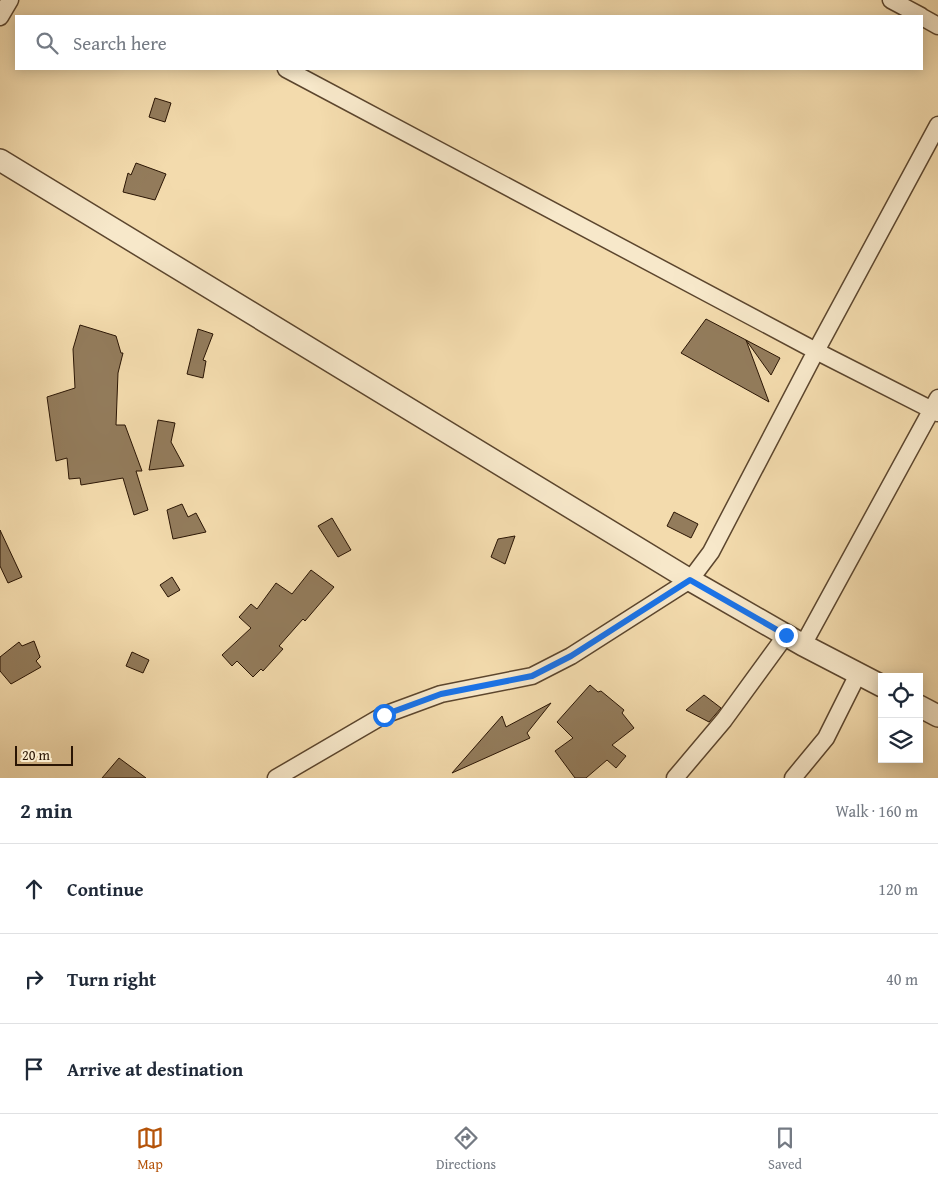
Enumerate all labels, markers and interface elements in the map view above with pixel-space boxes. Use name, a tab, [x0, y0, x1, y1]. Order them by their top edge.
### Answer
search box	[15, 15, 923, 70]
icon: search	[33, 29, 61, 57]
text: Search here	[73, 29, 167, 57]
route end	[775, 624, 798, 647]
map controls	[878, 673, 923, 763]
button: locate	[878, 673, 923, 718]
route start	[373, 704, 396, 727]
button: layers	[878, 718, 923, 763]
scale bar	[15, 743, 72, 766]
text: 20 m	[22, 745, 50, 765]
text: 2 min	[20, 795, 72, 826]
text: Walk · 160 m	[835, 799, 918, 823]
icon: ahead	[20, 875, 48, 903]
text: Continue	[67, 875, 144, 903]
text: 120 m	[878, 877, 918, 901]
icon: right	[20, 965, 48, 993]
text: Turn right	[67, 965, 156, 993]
text: 40 m	[886, 967, 918, 991]
icon: arrive	[20, 1055, 48, 1083]
text: Arrive at destination	[67, 1055, 243, 1083]
tab: Map	[136, 1124, 164, 1174]
tab: Directions	[436, 1124, 496, 1174]
tab: Saved	[768, 1124, 802, 1174]

